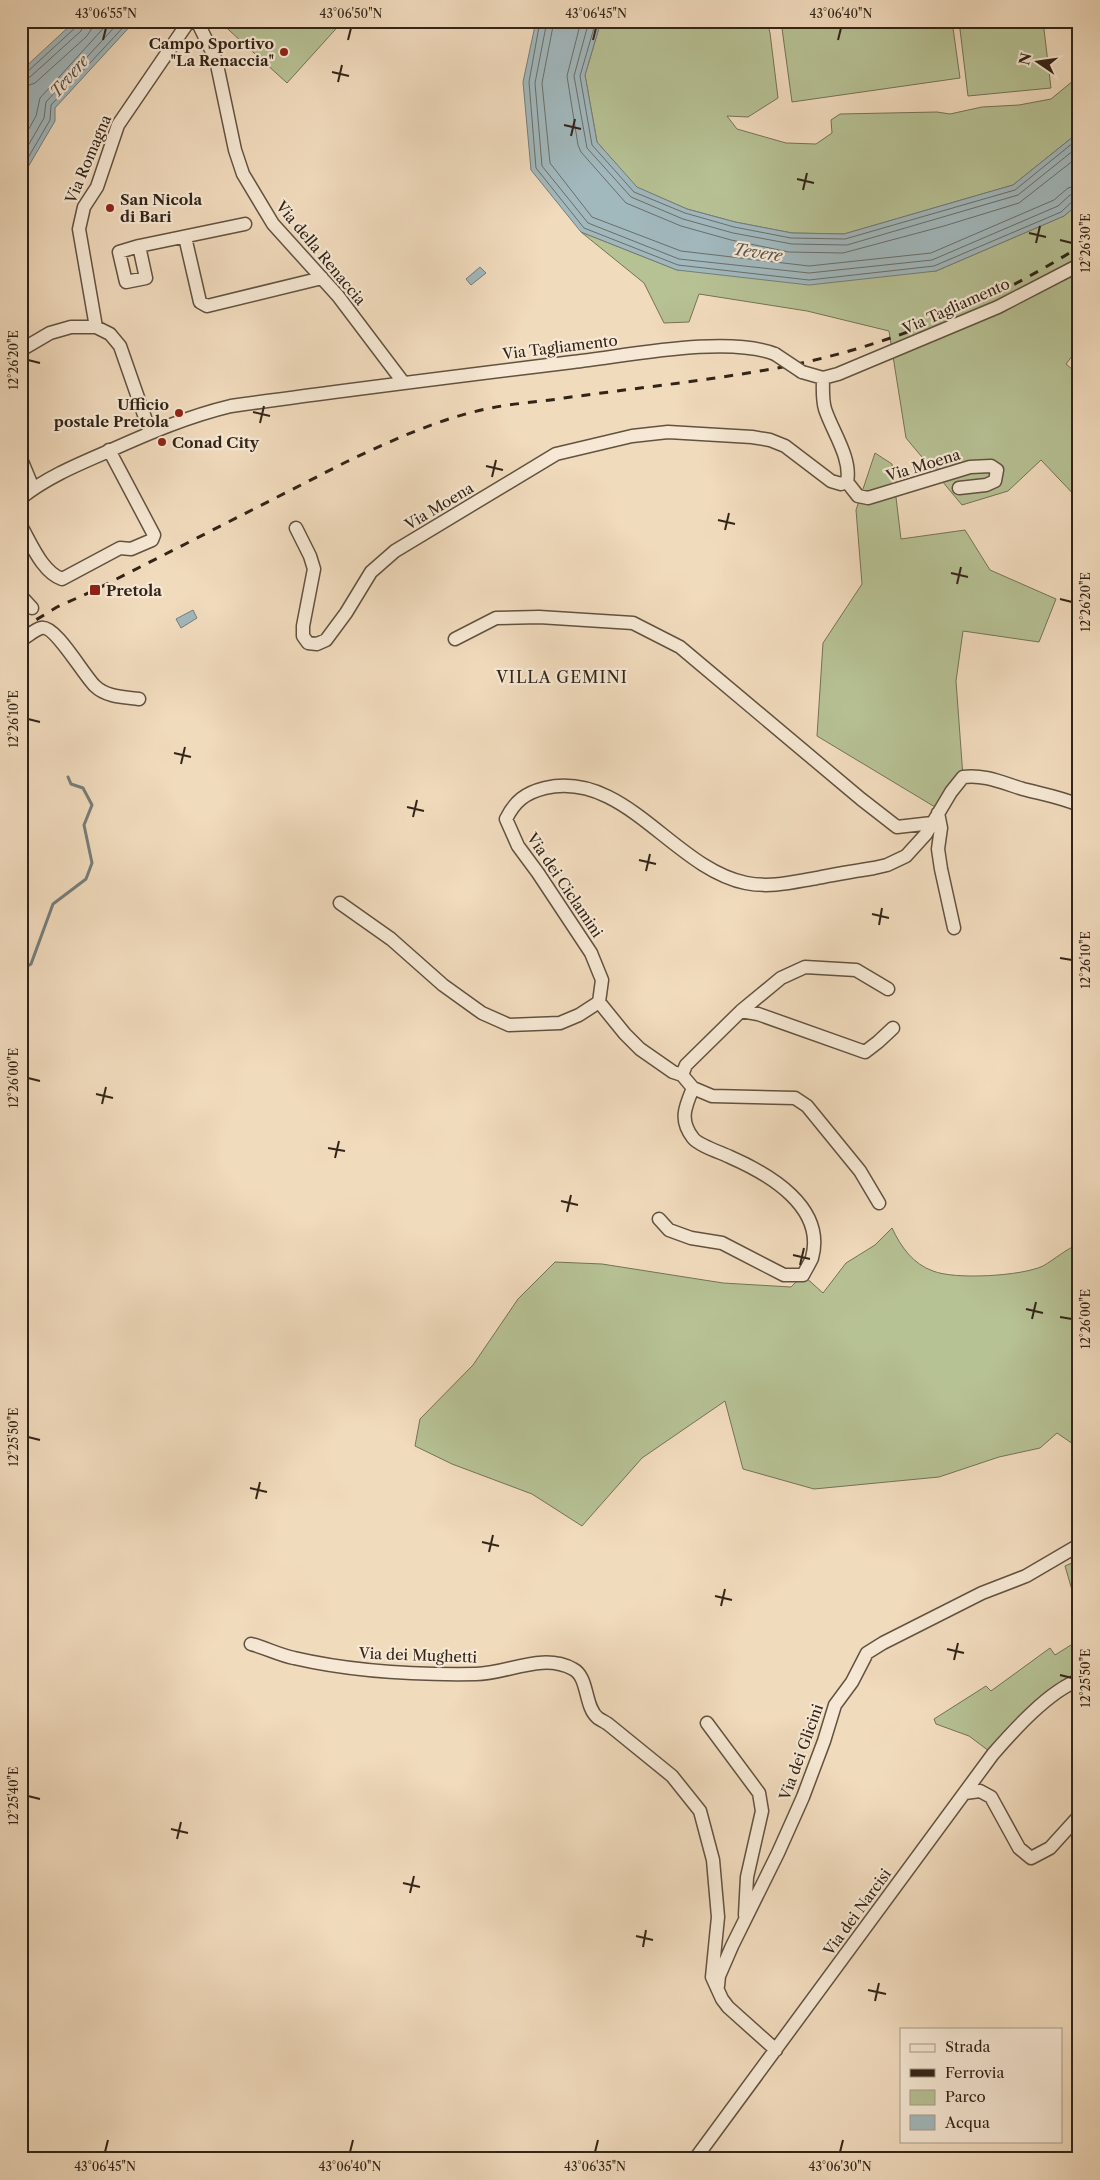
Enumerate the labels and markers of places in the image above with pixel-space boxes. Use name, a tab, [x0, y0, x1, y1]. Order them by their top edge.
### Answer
place label: Campo Sportivo "La Renaccia"	[149, 34, 274, 70]
marker: Campo Sportivo "La Renaccia"	[278, 46, 290, 58]
place label: San Nicola di Bari	[120, 190, 203, 226]
marker: San Nicola di Bari	[104, 202, 116, 214]
place label: Ufficio postale Pretola	[54, 395, 169, 431]
marker: Ufficio postale Pretola	[173, 407, 185, 419]
place label: Conad City	[172, 433, 260, 452]
marker: Conad City	[156, 436, 168, 448]
place label: Pretola	[106, 581, 162, 600]
marker: Pretola	[88, 583, 102, 597]

